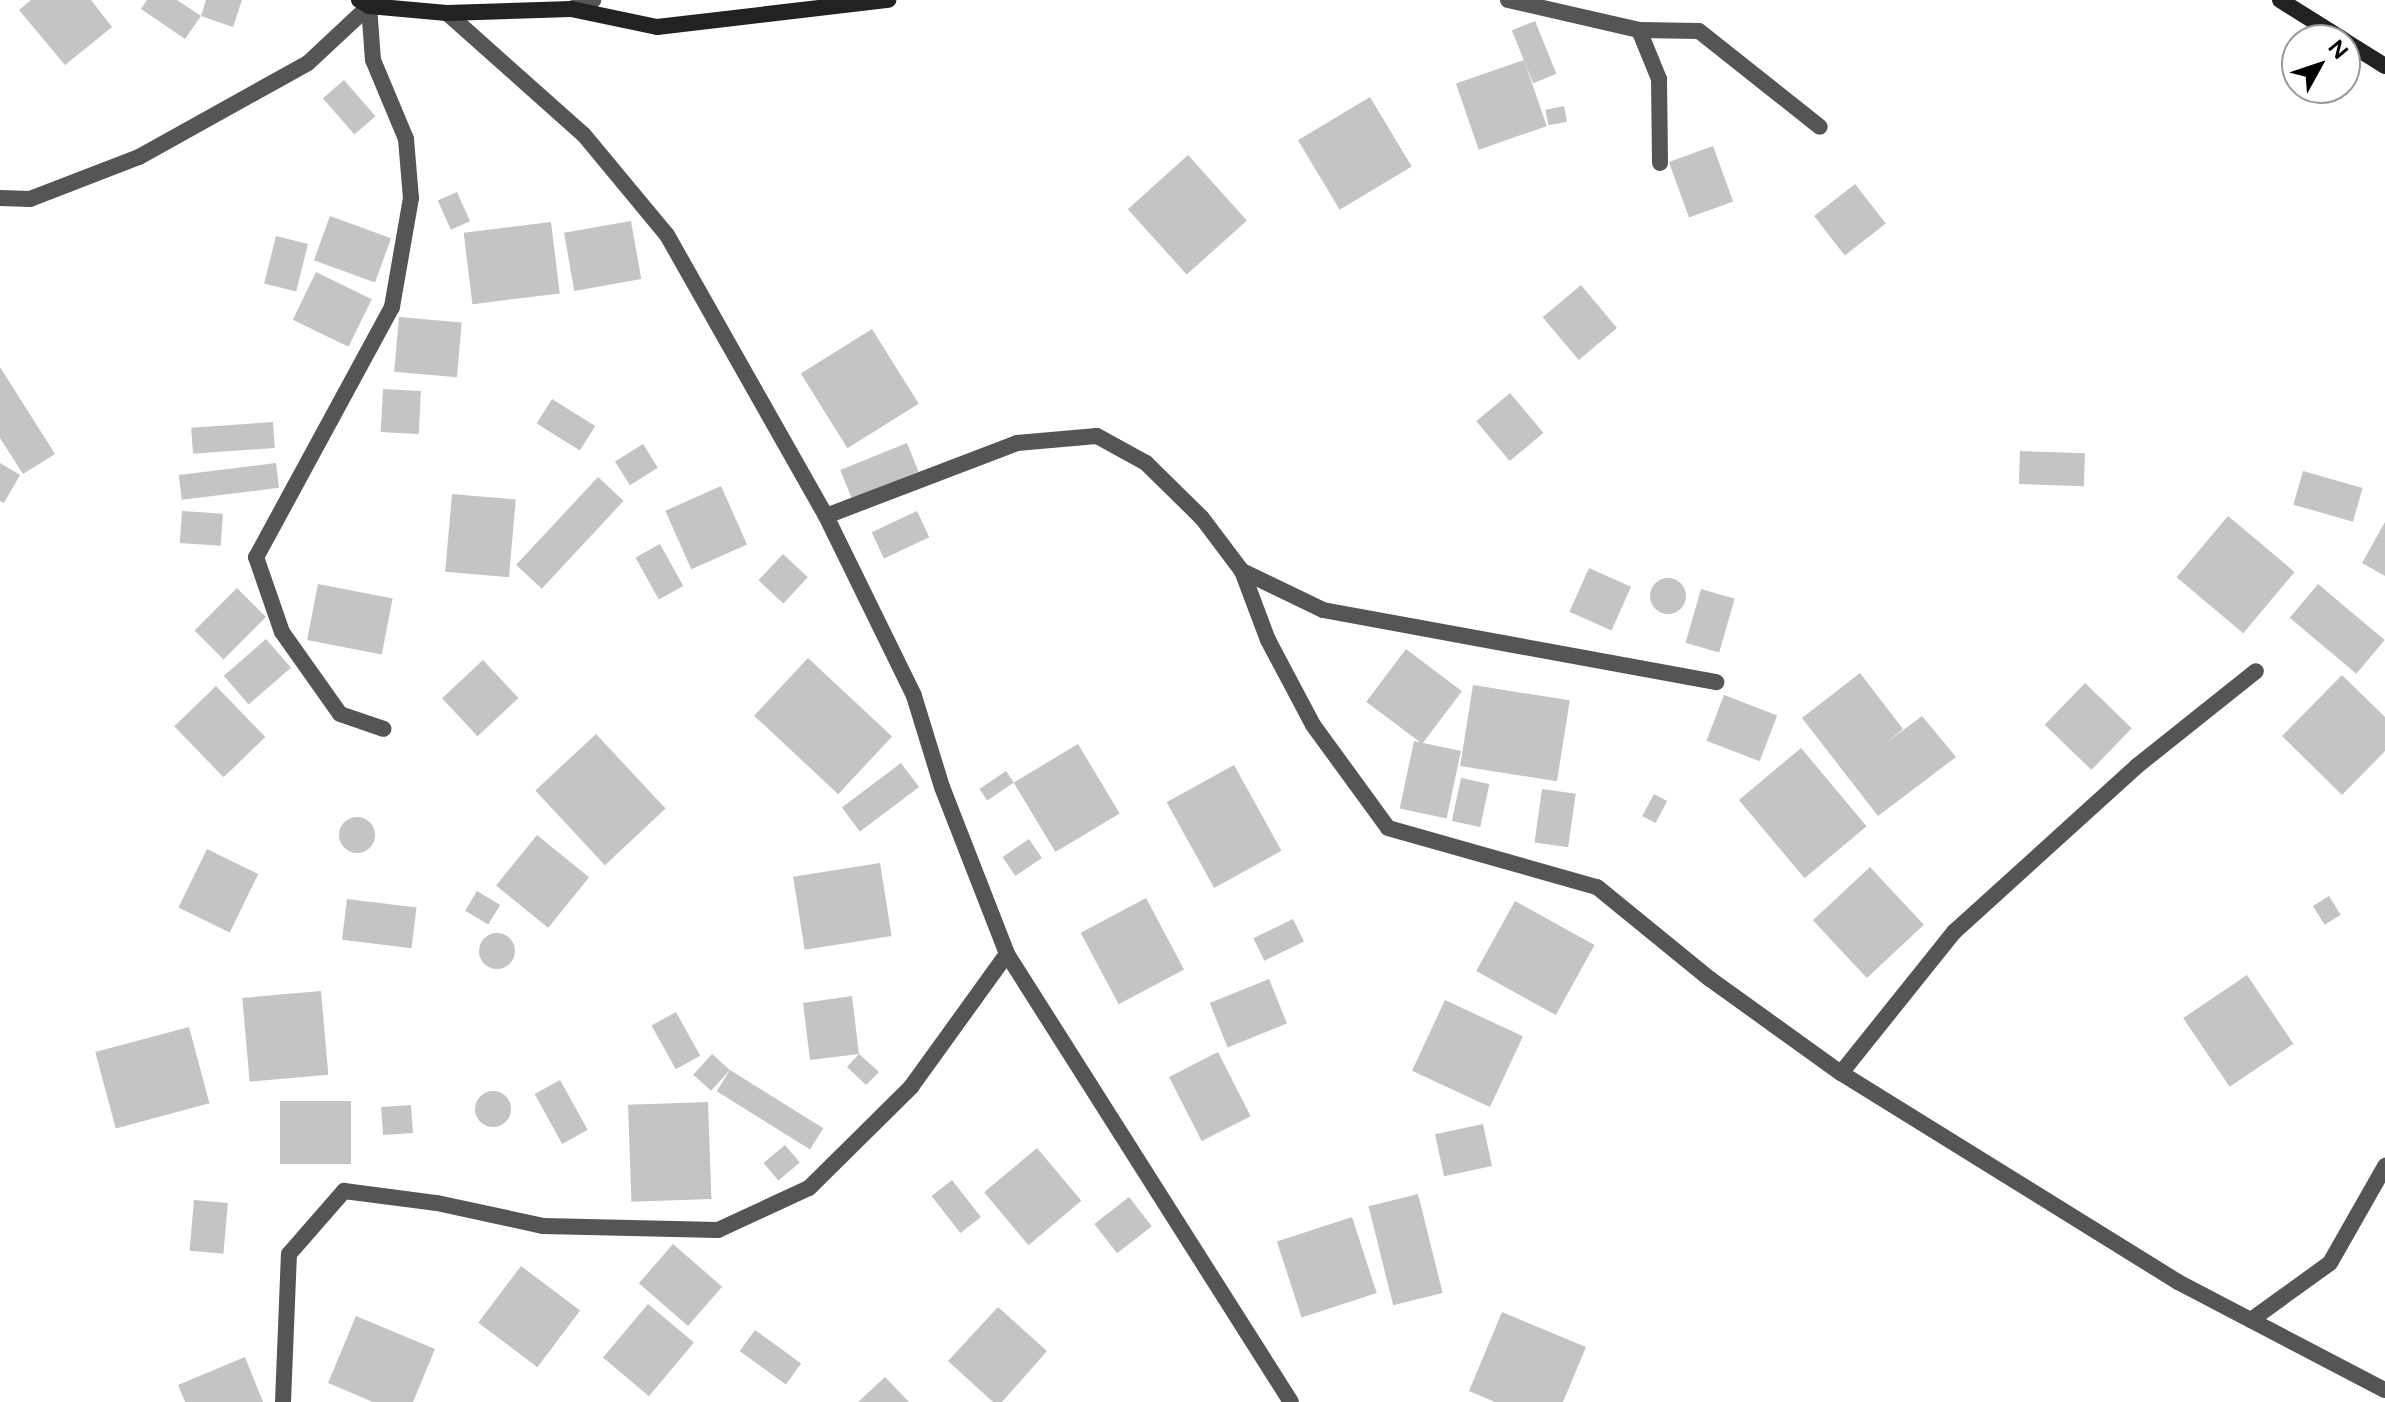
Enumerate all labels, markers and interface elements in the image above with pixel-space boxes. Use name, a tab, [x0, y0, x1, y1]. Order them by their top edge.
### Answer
north arrow	[2281, 24, 2361, 104]
text: N	[2322, 34, 2354, 65]

